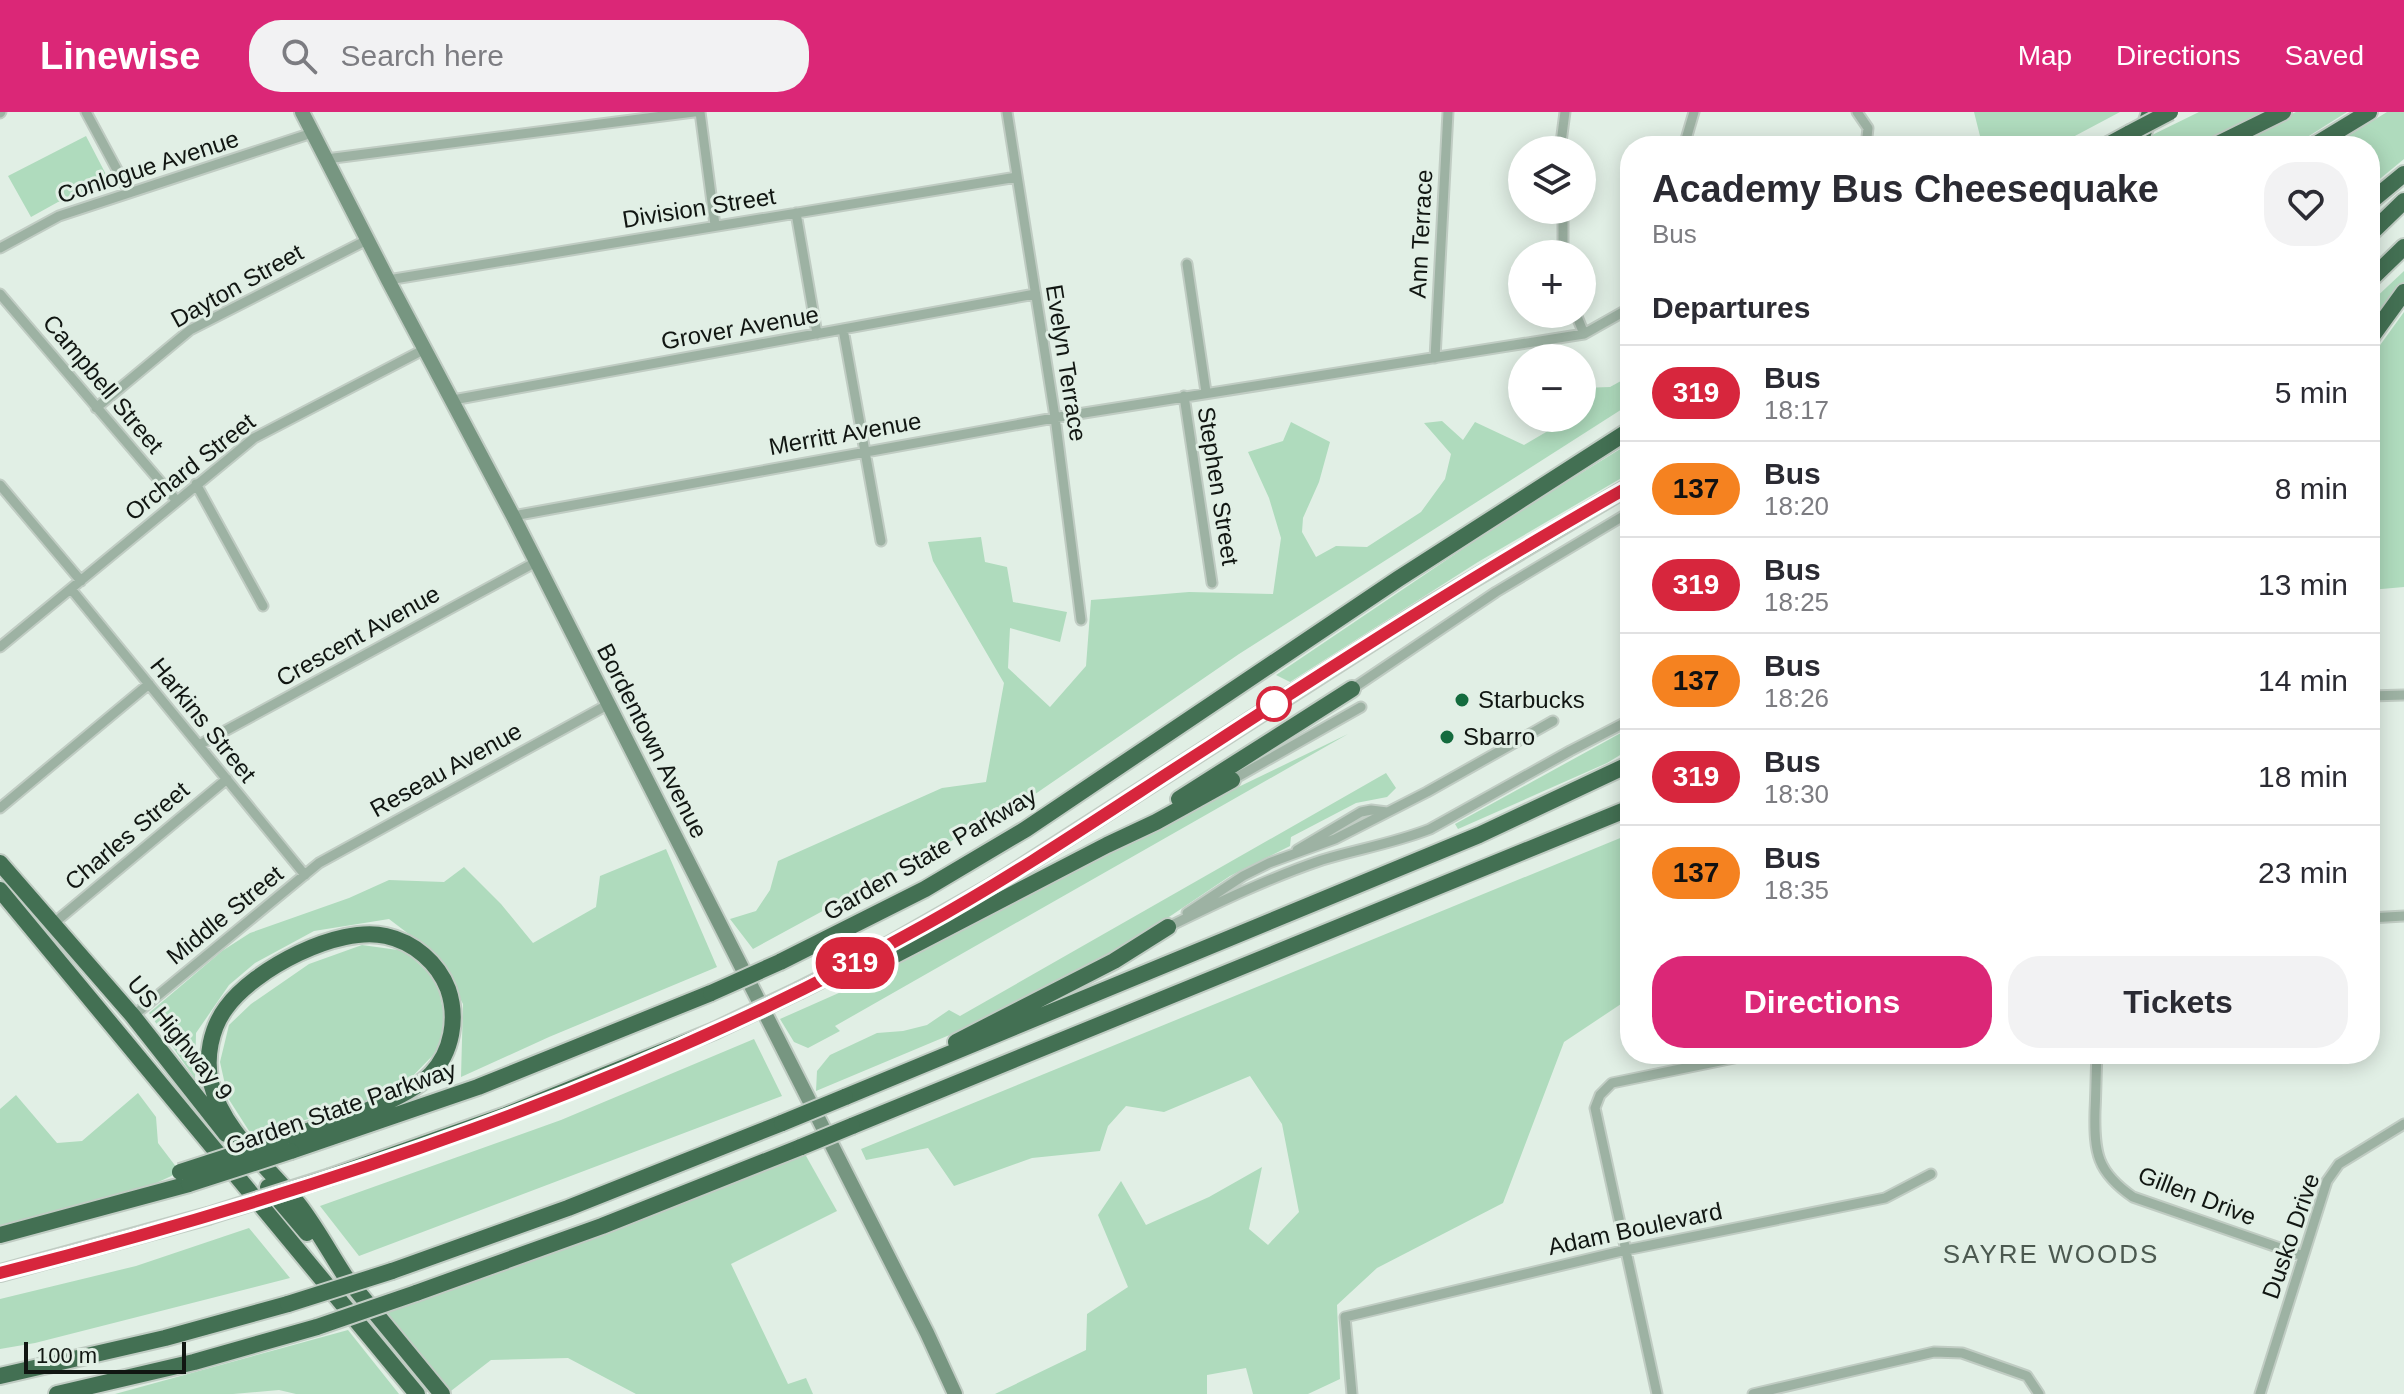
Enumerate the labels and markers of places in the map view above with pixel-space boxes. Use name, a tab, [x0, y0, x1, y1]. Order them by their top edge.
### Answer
place label: Starbucks	[1478, 686, 1585, 713]
unlabelled marker	[1257, 687, 1291, 721]
marker: Starbucks	[1453, 691, 1471, 709]
place label: Sbarro	[1463, 723, 1535, 750]
marker: Sbarro	[1438, 728, 1456, 746]

